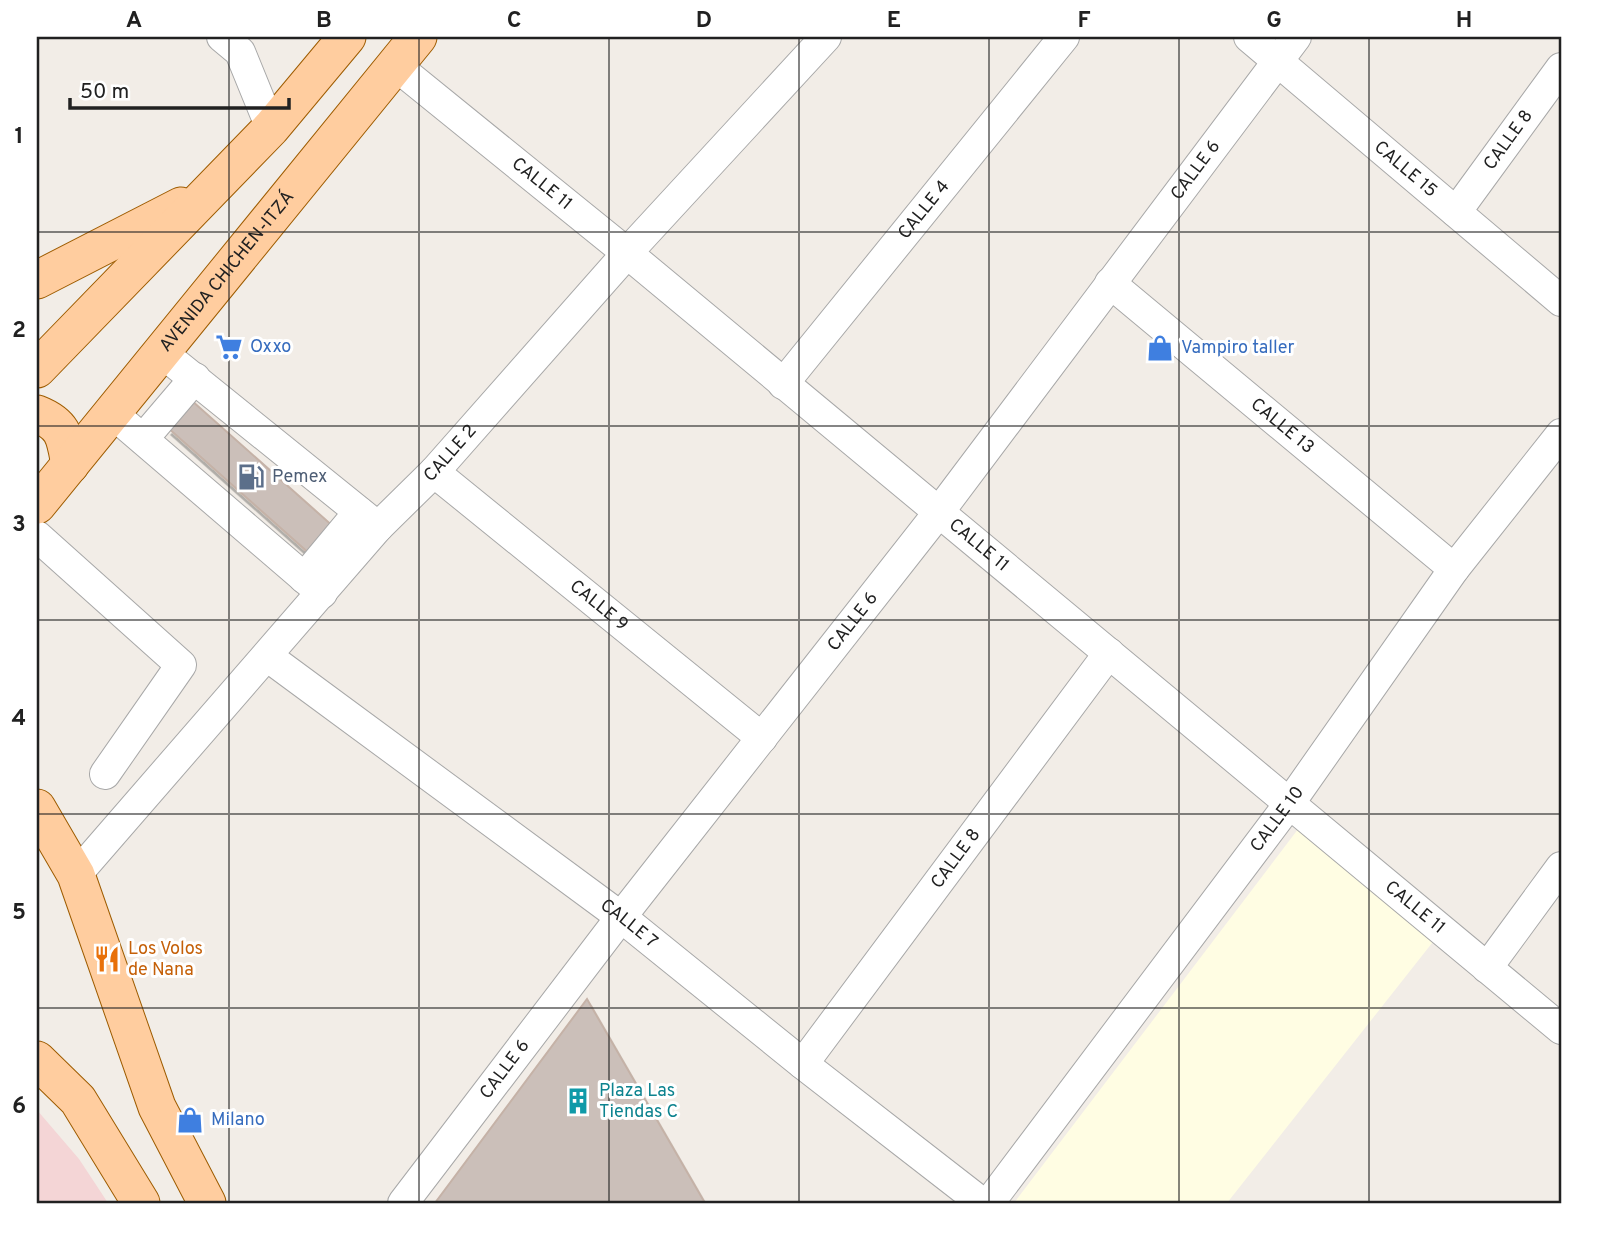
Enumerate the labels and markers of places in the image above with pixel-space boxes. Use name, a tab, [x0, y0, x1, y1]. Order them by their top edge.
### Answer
supermarket icon: Oxxo	[214, 332, 244, 362]
shop icon: Vampiro taller	[1145, 333, 1175, 363]
place label: Oxxo	[250, 336, 291, 359]
place label: Vampiro taller	[1181, 337, 1295, 360]
fuel station icon: Pemex	[236, 462, 266, 492]
place label: Pemex	[272, 466, 327, 489]
place label: Los Volos de Nana	[128, 938, 203, 982]
restaurant icon: Los Volos de Nana	[92, 944, 122, 974]
place label: Plaza Las Tiendas C	[599, 1080, 678, 1124]
building icon: Plaza Las Tiendas C	[563, 1086, 593, 1116]
shop icon: Milano	[175, 1105, 205, 1135]
place label: Milano	[211, 1109, 265, 1132]

